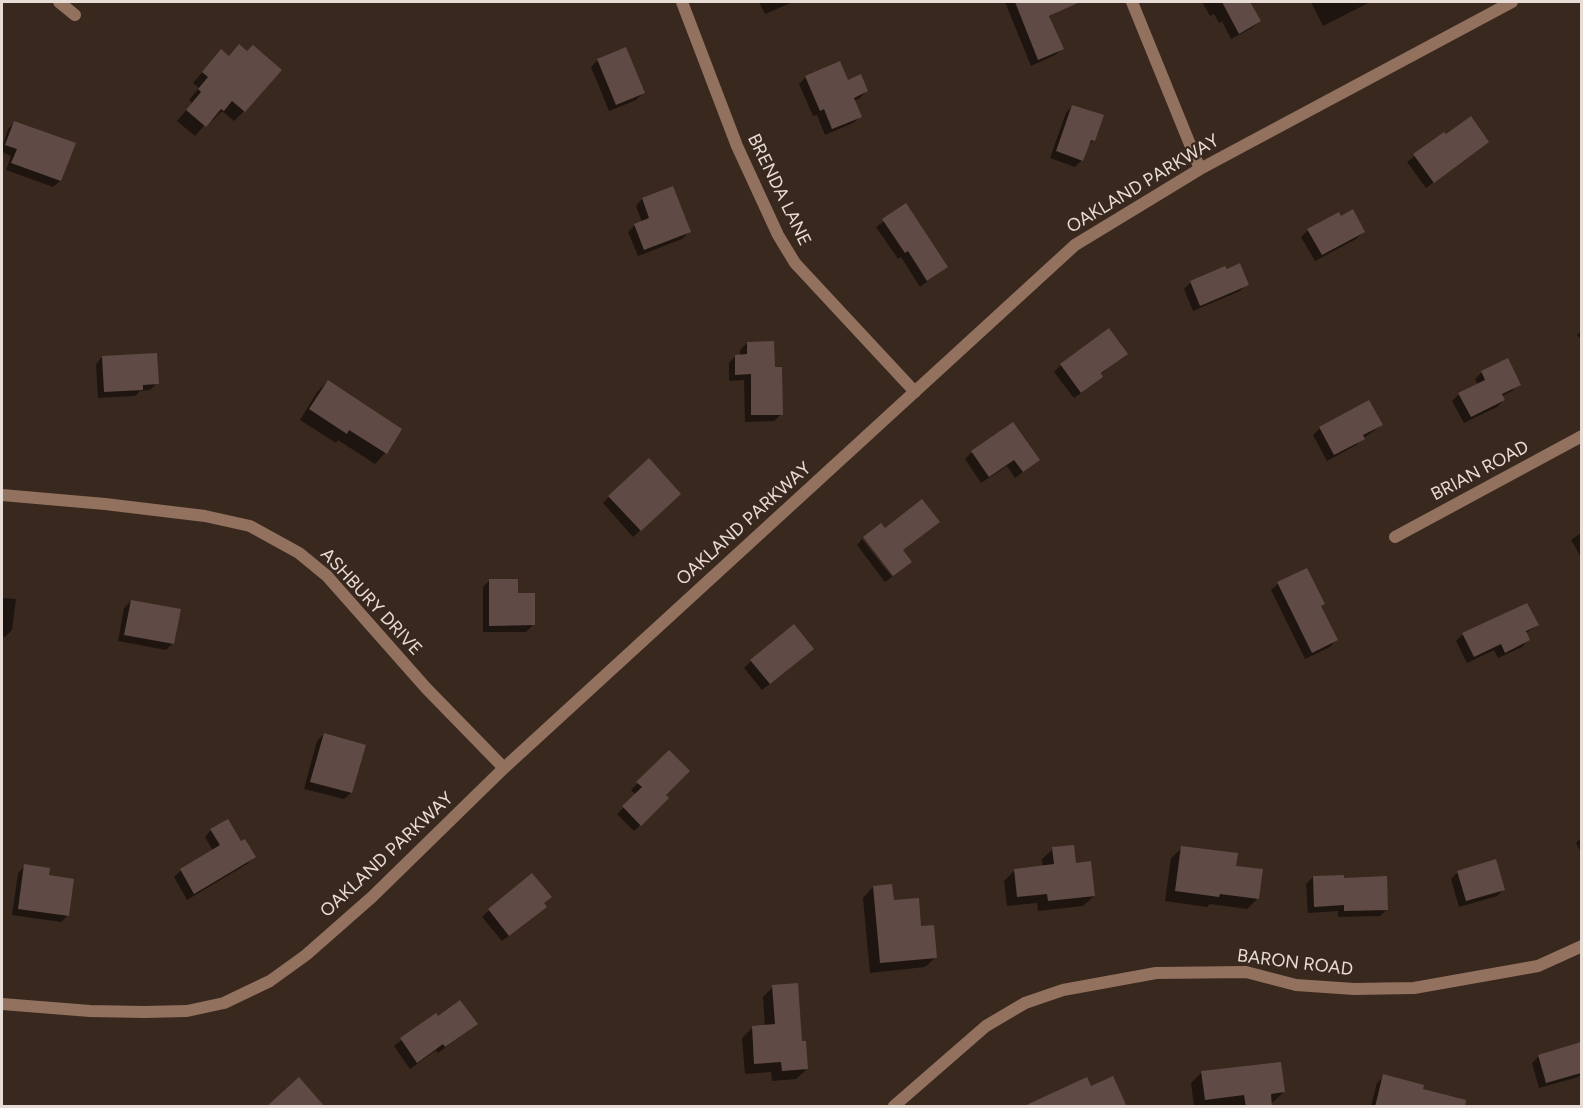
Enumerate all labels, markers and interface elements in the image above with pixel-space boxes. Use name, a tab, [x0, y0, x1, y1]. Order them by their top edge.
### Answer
street label: BRENDA LANE	[743, 130, 815, 250]
street label: OAKLAND PARKWAY	[1063, 130, 1223, 238]
street label: BRIAN ROAD	[1427, 436, 1533, 506]
street label: OAKLAND PARKWAY	[672, 458, 816, 590]
street label: ASHBURY DRIVE	[316, 544, 426, 660]
street label: OAKLAND PARKWAY	[316, 788, 458, 922]
street label: BARON ROAD	[1236, 945, 1354, 981]

